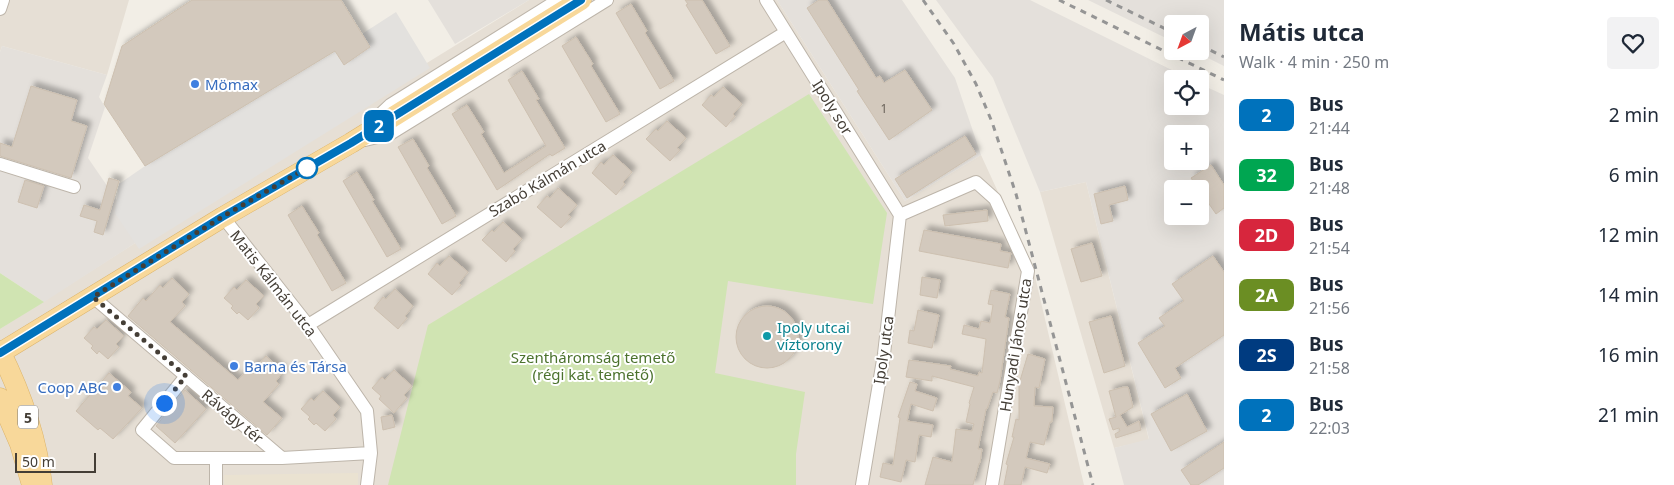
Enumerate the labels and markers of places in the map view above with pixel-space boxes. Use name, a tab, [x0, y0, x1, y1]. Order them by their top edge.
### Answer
place label: Mömax	[205, 74, 258, 94]
marker: Mömax	[189, 78, 201, 90]
unlabelled marker	[296, 157, 318, 179]
place label: Ipoly utcai víztorony	[777, 317, 850, 354]
marker: Ipoly utcai víztorony	[761, 330, 773, 342]
place label: Barna és Társa	[244, 356, 347, 376]
marker: Barna és Társa	[228, 360, 240, 372]
place label: Coop ABC	[37, 377, 108, 397]
marker: Coop ABC	[111, 381, 123, 393]

